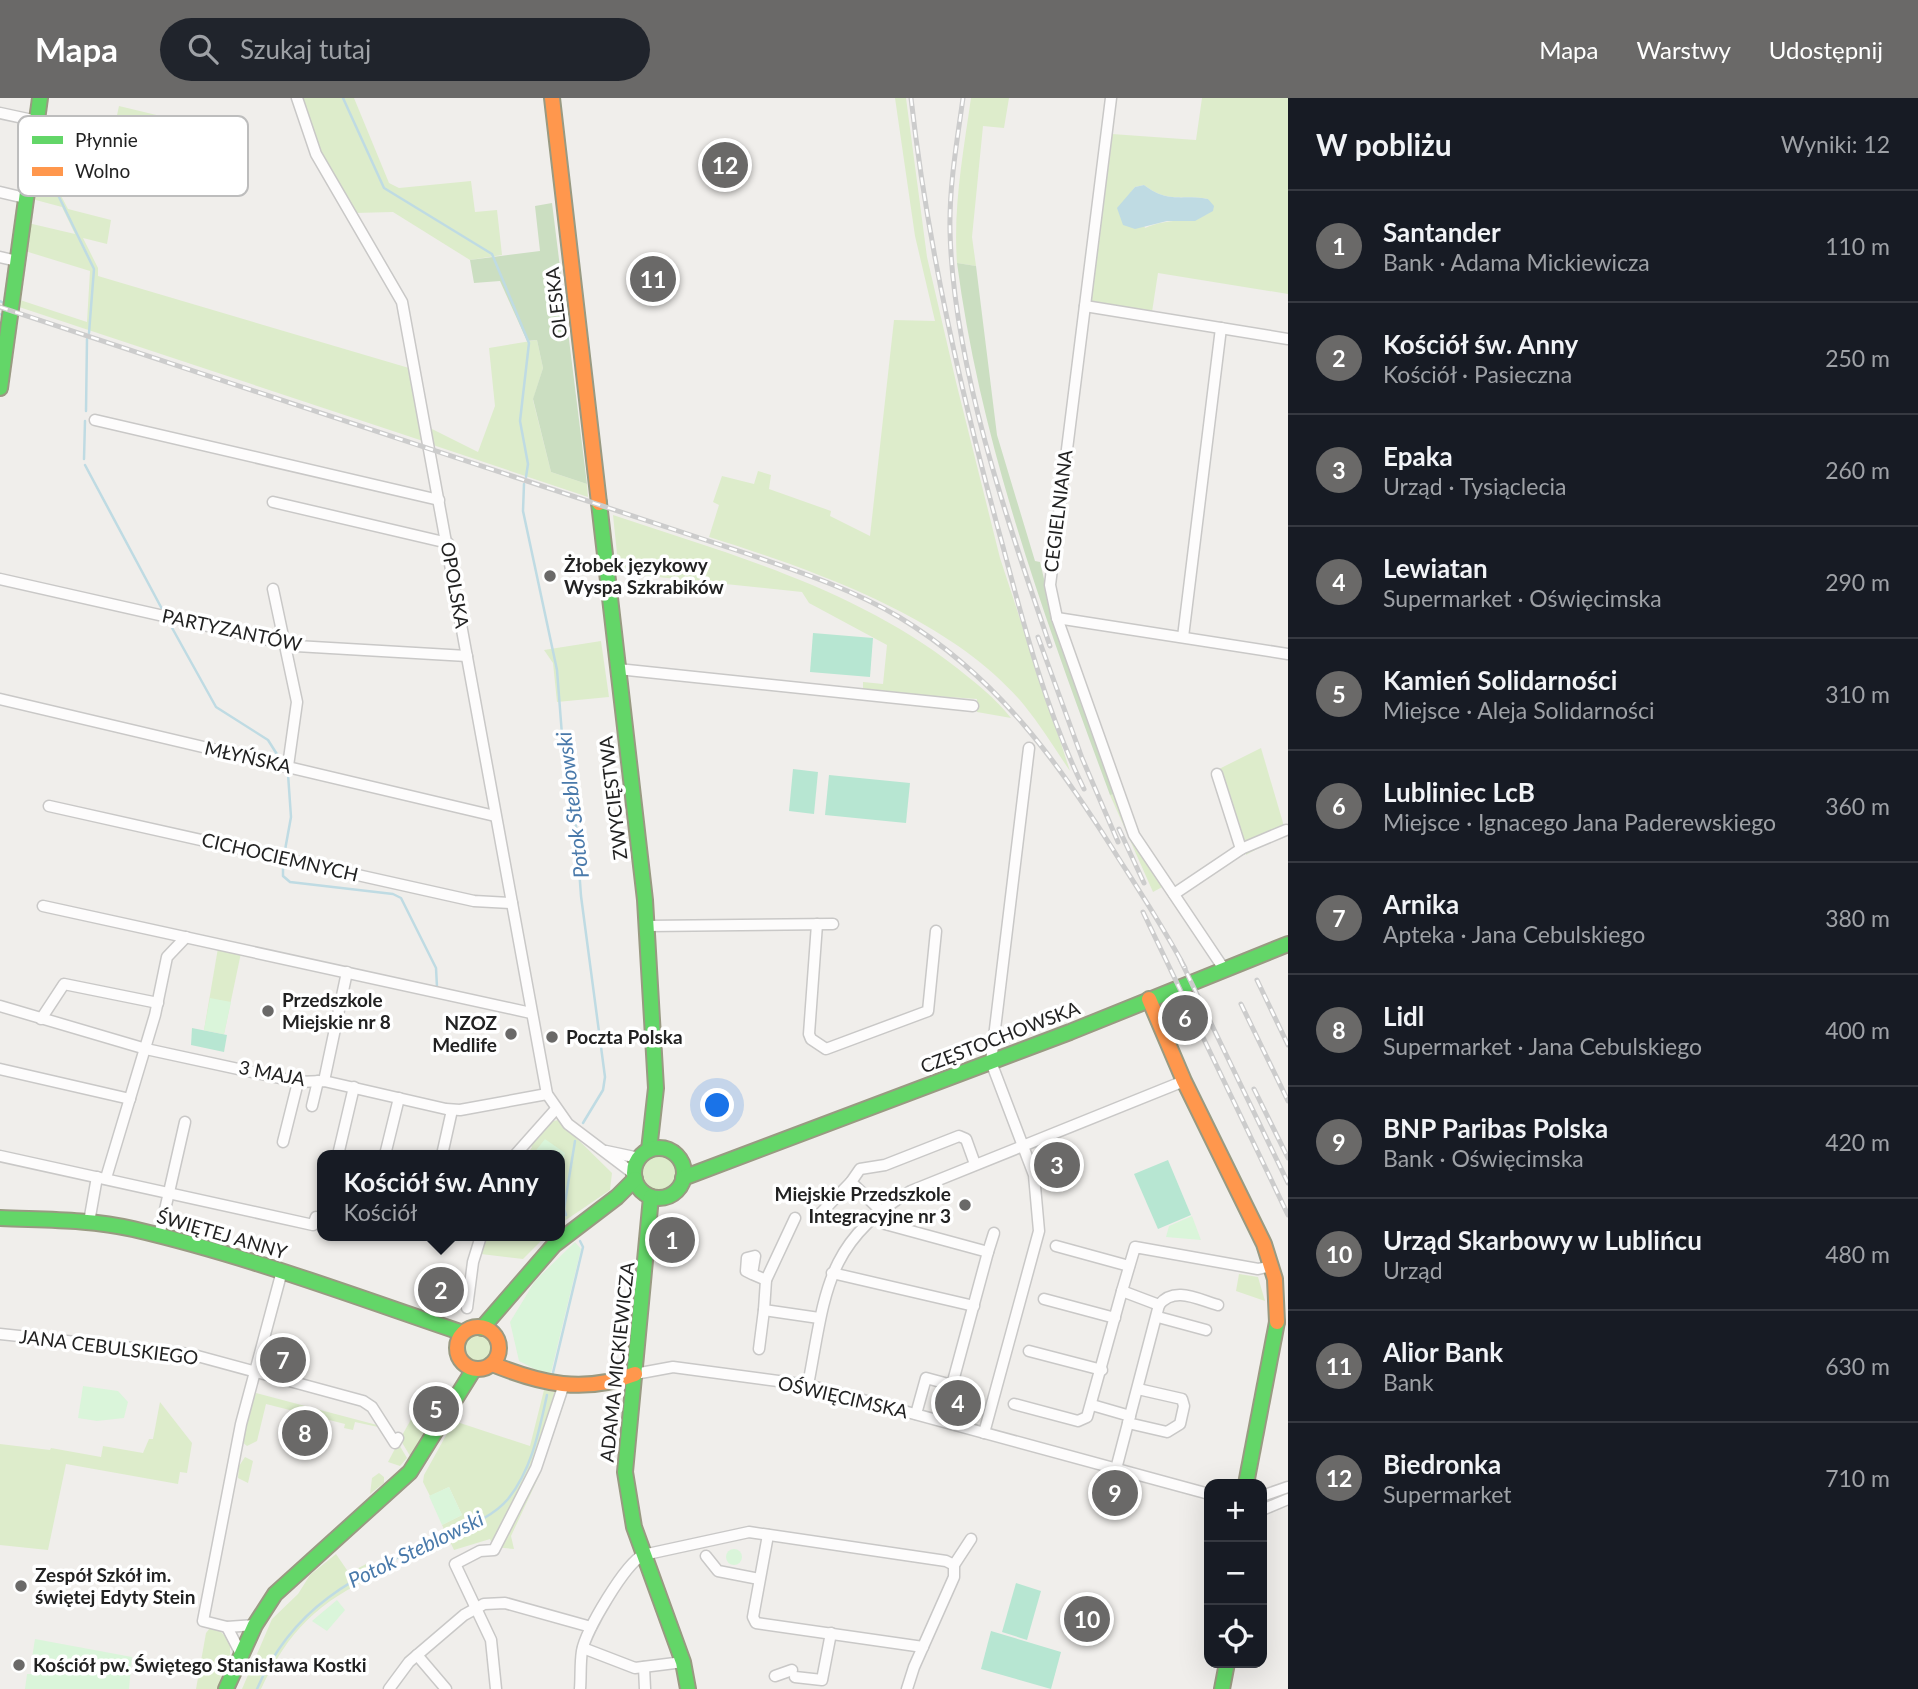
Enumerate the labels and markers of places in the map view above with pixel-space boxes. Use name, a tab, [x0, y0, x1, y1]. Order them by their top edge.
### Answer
pin: 12	[702, 139, 748, 191]
pin: 11	[630, 253, 676, 305]
place label: Żłobek językowy Wyspa Szkrabików	[564, 553, 724, 598]
marker: Żłobek językowy Wyspa Szkrabików	[542, 568, 558, 584]
place label: Przedszkole Miejskie nr 8	[282, 988, 391, 1033]
pin: 6	[1162, 992, 1208, 1044]
marker: Przedszkole Miejskie nr 8	[260, 1003, 276, 1019]
place label: NZOZ Medlife	[432, 1011, 497, 1056]
place label: Poczta Polska	[566, 1025, 683, 1048]
marker: NZOZ Medlife	[503, 1026, 519, 1042]
marker: Poczta Polska	[544, 1029, 560, 1045]
pin: 3	[1034, 1139, 1080, 1191]
place label: Miejskie Przedszkole Integracyjne nr 3	[775, 1182, 951, 1227]
marker: Miejskie Przedszkole Integracyjne nr 3	[957, 1197, 973, 1213]
pin: 1	[649, 1214, 695, 1266]
pin: 2	[418, 1264, 464, 1316]
pin: 7	[260, 1334, 306, 1386]
pin: 4	[935, 1377, 981, 1429]
pin: 5	[413, 1383, 459, 1435]
pin: 8	[282, 1407, 328, 1459]
pin: 9	[1092, 1467, 1138, 1519]
place label: Zespół Szkół im. świętej Edyty Stein	[35, 1563, 195, 1608]
marker: Zespół Szkół im. świętej Edyty Stein	[13, 1578, 29, 1594]
pin: 10	[1064, 1593, 1110, 1645]
place label: Kościół pw. Świętego Stanisława Kostki	[33, 1653, 366, 1676]
marker: Kościół pw. Świętego Stanisława Kostki	[11, 1657, 27, 1673]

